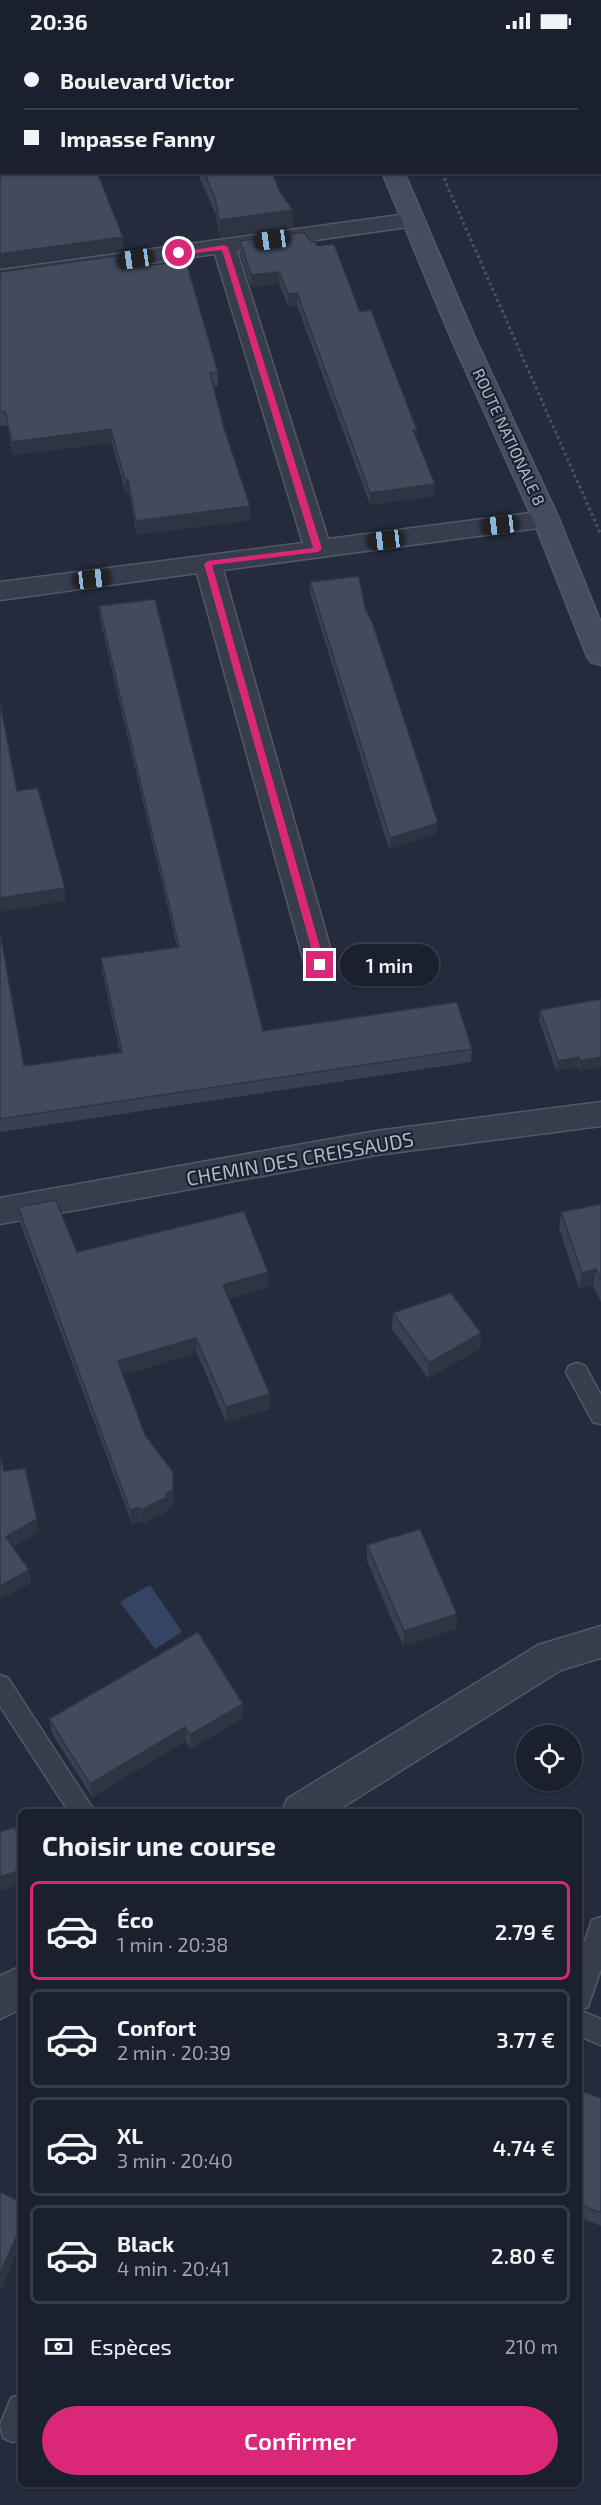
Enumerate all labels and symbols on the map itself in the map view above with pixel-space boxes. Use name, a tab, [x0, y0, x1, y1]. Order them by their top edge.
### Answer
car	[253, 229, 291, 251]
route start	[165, 239, 192, 266]
car	[116, 248, 154, 270]
street label: ROUTE NATIONALE 8	[469, 365, 550, 508]
car	[481, 514, 519, 536]
car	[367, 529, 405, 551]
car	[73, 568, 111, 590]
callout: 1 min	[341, 944, 440, 986]
route end	[306, 951, 333, 978]
street label: CHEMIN DES CREISSAUDS	[184, 1126, 415, 1190]

